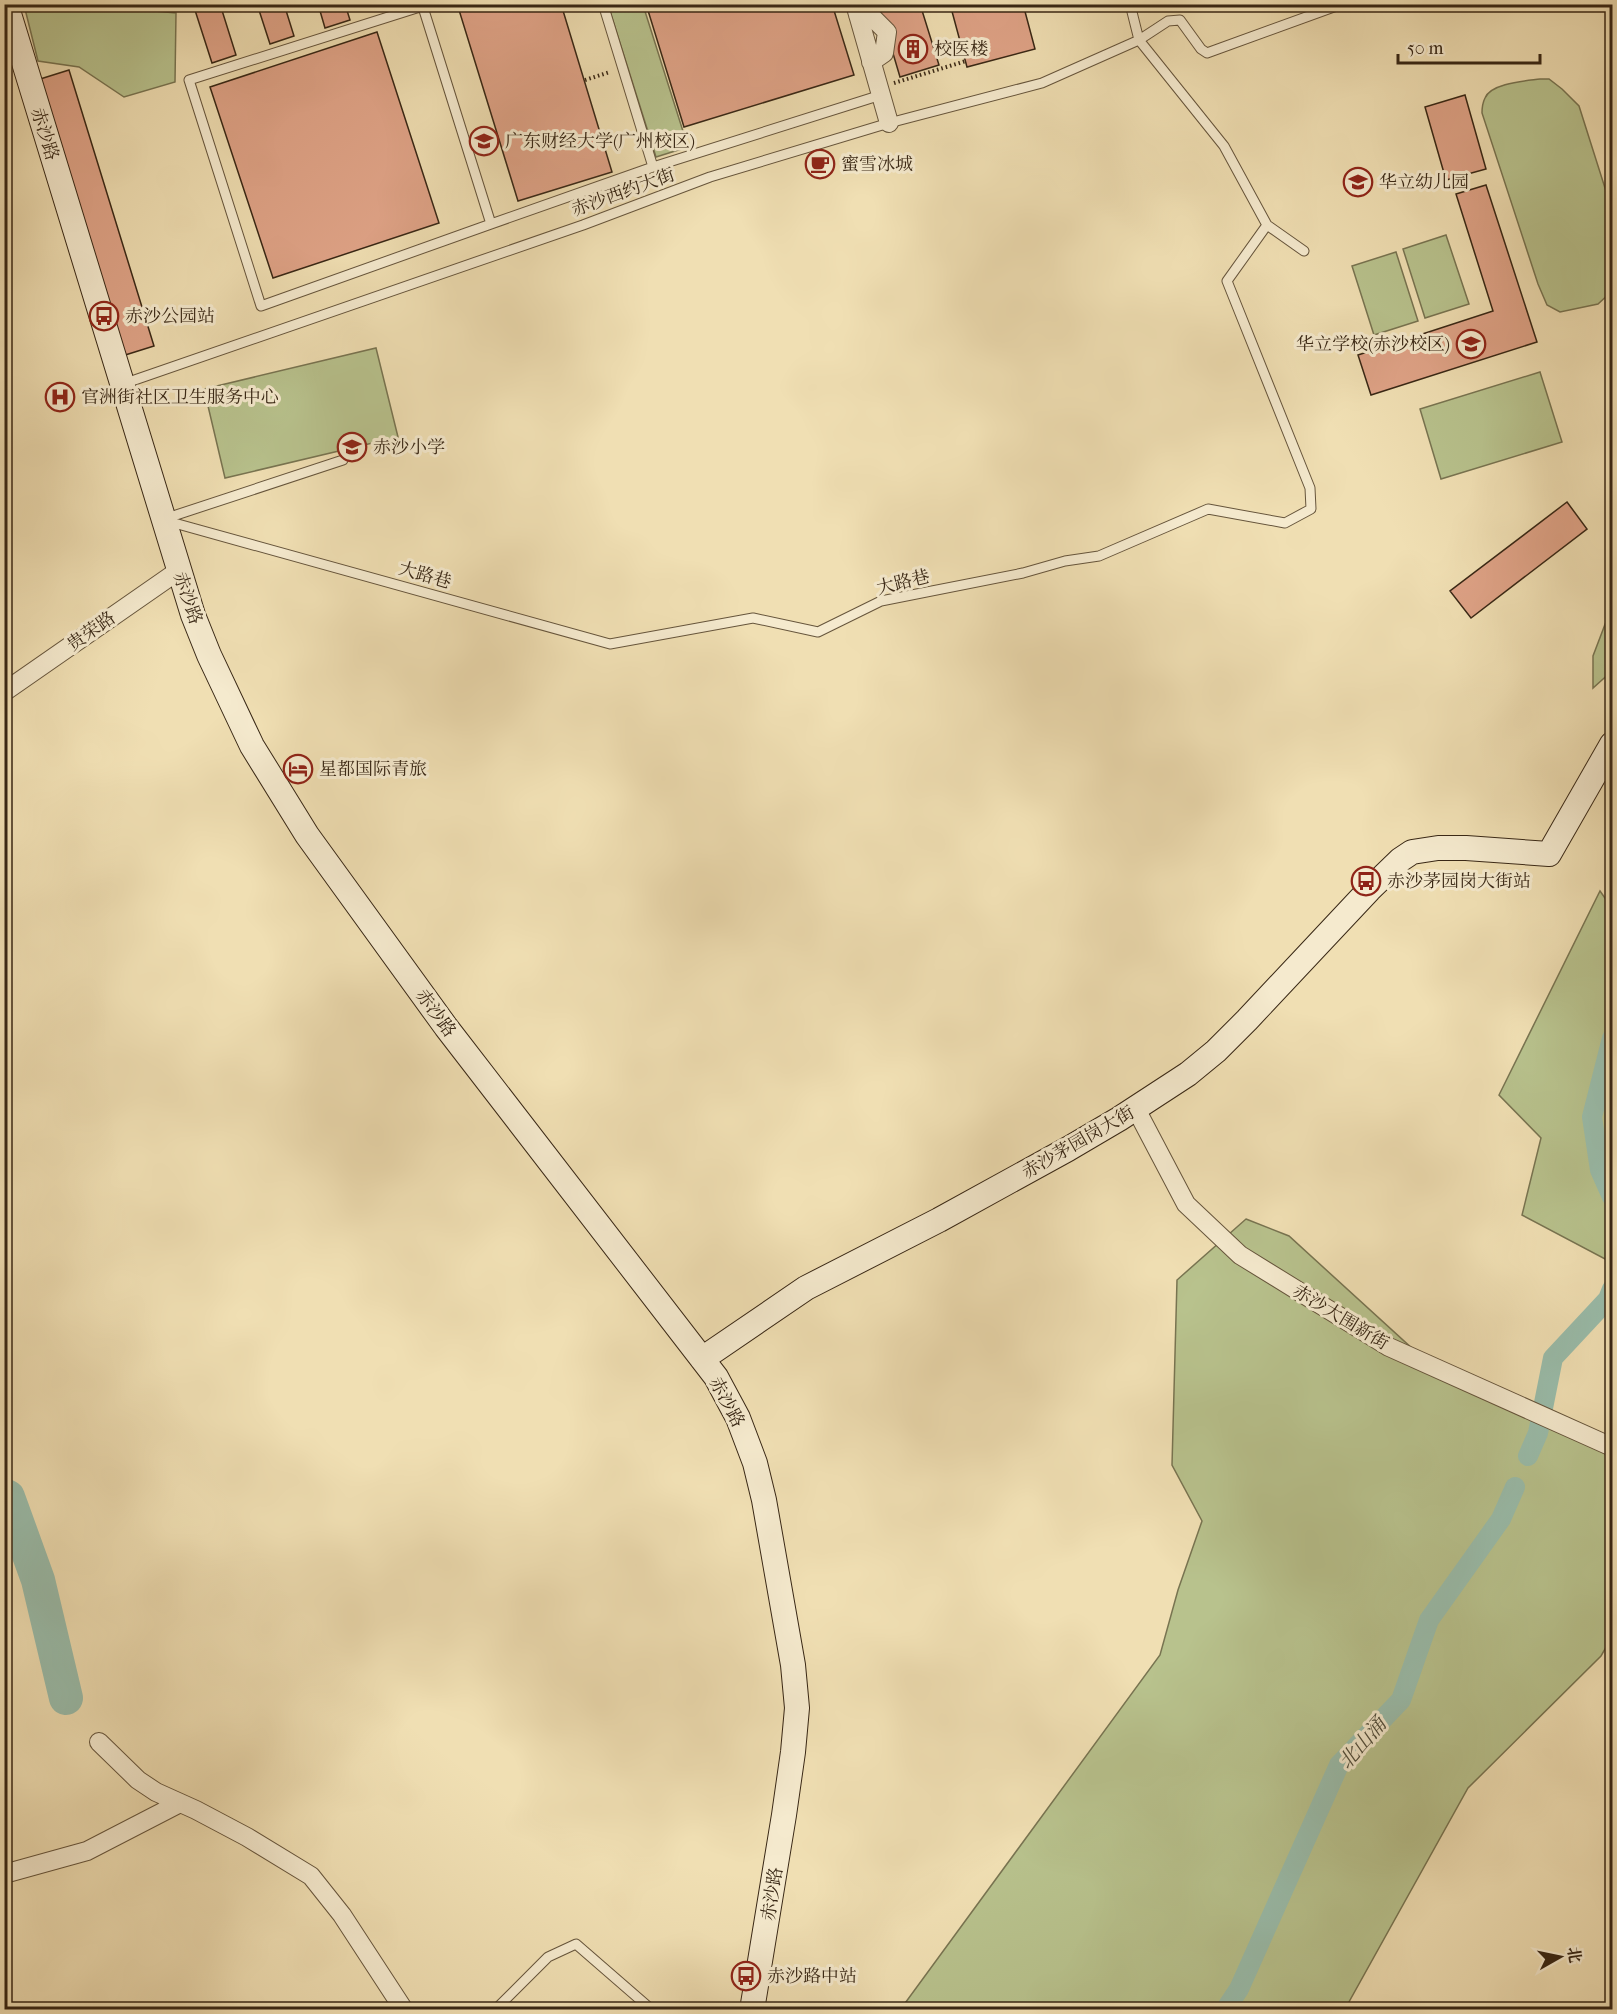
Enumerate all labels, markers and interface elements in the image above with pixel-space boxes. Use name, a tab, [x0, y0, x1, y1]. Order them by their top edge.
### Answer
scale bar	[1398, 27, 1540, 65]
building icon: 校医楼	[897, 33, 929, 65]
text: 50 m	[1407, 38, 1444, 59]
place label: 校医楼	[934, 39, 988, 60]
street label: 赤沙路	[27, 105, 62, 163]
school or university icon: 广东财经大学(广州校区)	[468, 125, 500, 157]
place label: 广东财经大学(广州校区)	[505, 131, 695, 152]
cafe icon: 蜜雪冰城	[804, 148, 836, 180]
place label: 蜜雪冰城	[841, 154, 913, 175]
street label: 赤沙西约大街	[569, 164, 678, 221]
school or university icon: 华立幼儿园	[1342, 166, 1374, 198]
place label: 华立幼儿园	[1379, 172, 1469, 193]
bus stop icon: 赤沙公园站	[88, 300, 120, 332]
place label: 赤沙公园站	[125, 306, 215, 327]
school or university icon: 华立学校(赤沙校区)	[1455, 328, 1487, 360]
place label: 华立学校(赤沙校区)	[1296, 334, 1450, 355]
hospital icon: 官洲街社区卫生服务中心	[44, 381, 76, 413]
place label: 官洲街社区卫生服务中心	[81, 387, 279, 408]
school or university icon: 赤沙小学	[336, 431, 368, 463]
place label: 赤沙小学	[373, 437, 445, 458]
street label: 大路巷	[396, 558, 454, 593]
street label: 大路巷	[874, 566, 932, 599]
street label: 赤沙路	[169, 569, 206, 627]
street label: 贵荣路	[63, 607, 119, 655]
hotel icon: 星都国际青旅	[282, 753, 314, 785]
place label: 星都国际青旅	[319, 759, 427, 780]
bus stop icon: 赤沙茅园岗大街站	[1350, 865, 1382, 897]
place label: 赤沙茅园岗大街站	[1387, 871, 1531, 892]
street label: 赤沙路	[411, 985, 460, 1041]
street label: 赤沙茅园岗大街	[1018, 1102, 1138, 1183]
street label: 赤沙大围新街	[1289, 1281, 1392, 1354]
street label: 赤沙路	[705, 1373, 749, 1431]
water label: 北山涌	[1334, 1712, 1392, 1774]
street label: 赤沙路	[758, 1866, 787, 1922]
north arrow	[1530, 1927, 1590, 1987]
text: 北	[1564, 1945, 1585, 1964]
bus stop icon: 赤沙路中站	[730, 1960, 762, 1992]
place label: 赤沙路中站	[767, 1966, 857, 1987]

